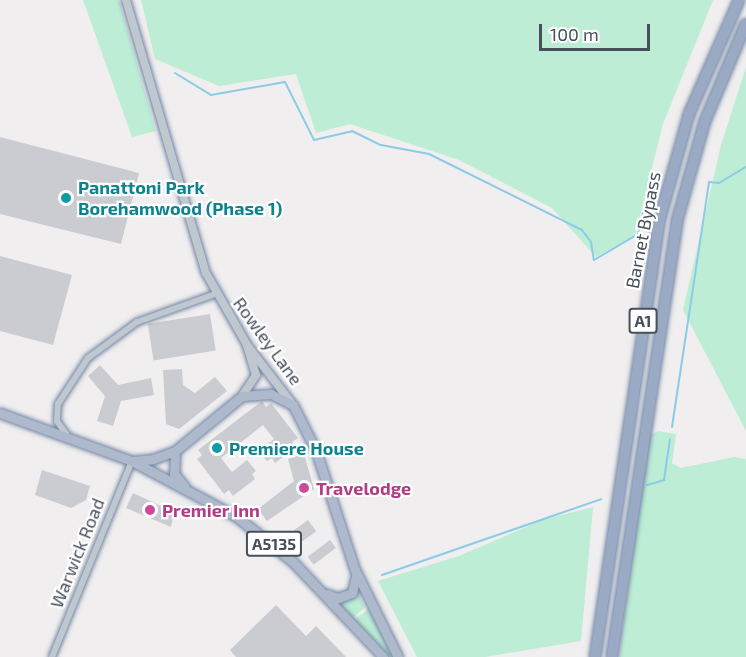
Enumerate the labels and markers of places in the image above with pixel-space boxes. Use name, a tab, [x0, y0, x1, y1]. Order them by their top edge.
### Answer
place label: Panattoni Park Borehamwood (Phase 1)	[78, 177, 282, 219]
marker: Panattoni Park Borehamwood (Phase 1)	[59, 191, 73, 205]
place label: Premiere House	[229, 437, 364, 459]
marker: Premiere House	[210, 441, 224, 455]
place label: Travelodge	[316, 477, 411, 499]
marker: Travelodge	[297, 481, 311, 495]
place label: Premier Inn	[162, 499, 260, 521]
marker: Premier Inn	[143, 503, 157, 517]

